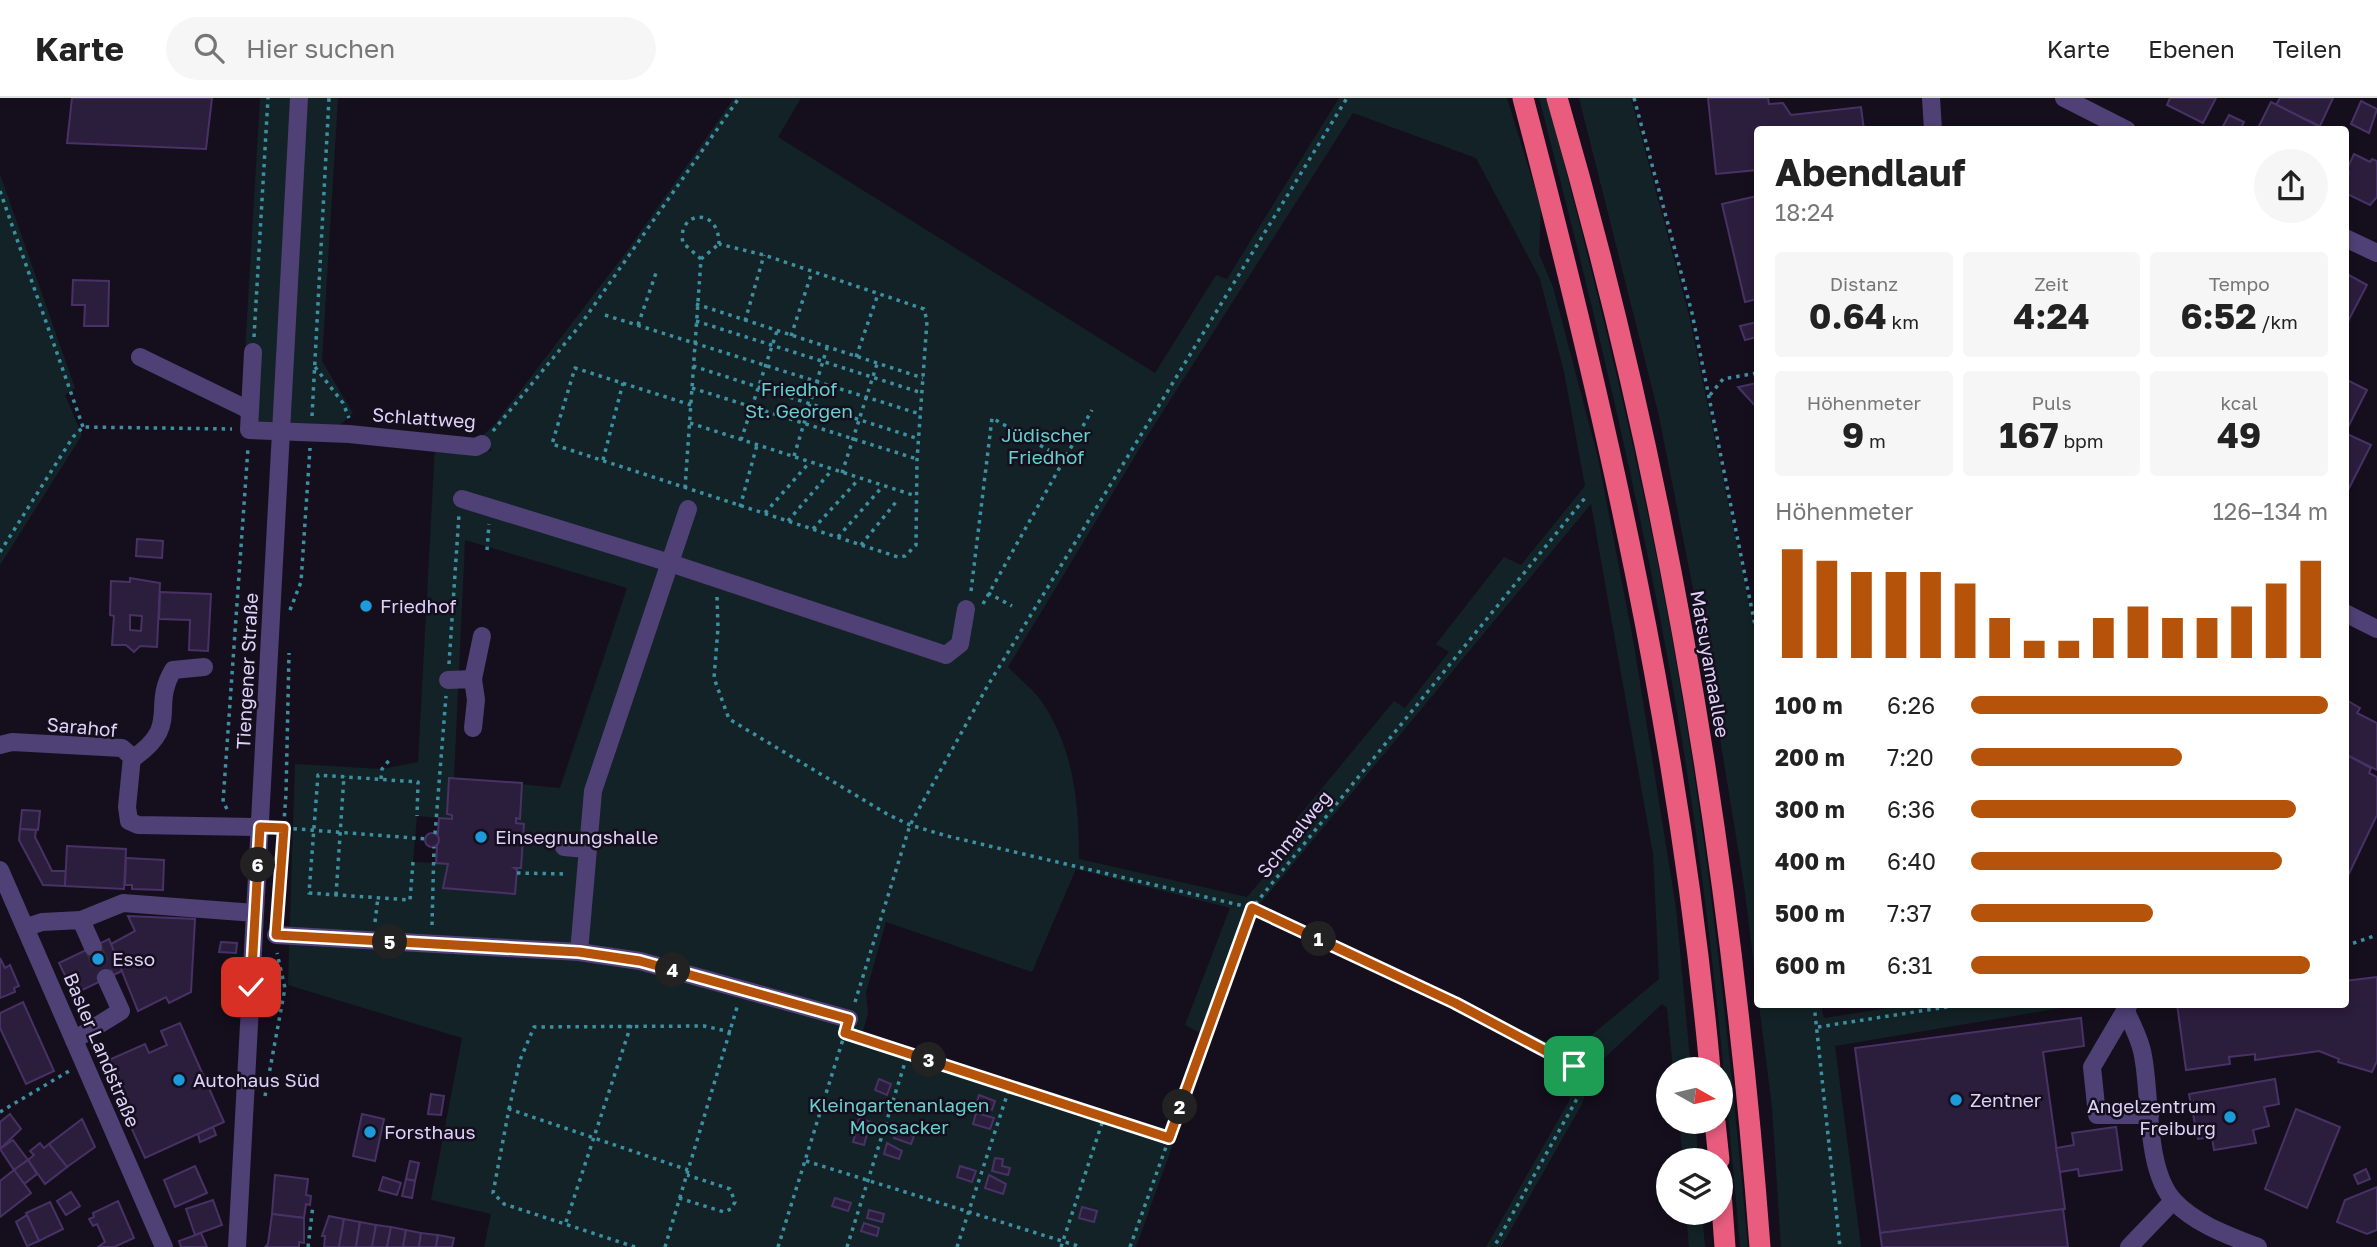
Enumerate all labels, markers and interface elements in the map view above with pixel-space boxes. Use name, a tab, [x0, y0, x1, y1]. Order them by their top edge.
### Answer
search box	[166, 17, 656, 80]
text: Karte	[35, 29, 124, 68]
icon: search	[190, 29, 228, 67]
text: Hier suchen	[246, 33, 395, 64]
text: Karte	[2047, 34, 2110, 63]
text: Ebenen	[2148, 34, 2235, 63]
text: Teilen	[2273, 34, 2342, 63]
text: Abendlauf	[1775, 149, 1965, 194]
button: share	[2254, 149, 2328, 223]
text: 18:24	[1775, 198, 1834, 226]
text: Distanz	[1830, 272, 1898, 295]
text: Zeit	[2034, 272, 2069, 295]
text: Tempo	[2209, 272, 2270, 295]
text: 0.64	[1809, 295, 1887, 337]
text: 4:24	[2013, 295, 2090, 337]
text: 6:52	[2180, 295, 2257, 337]
text: km	[1887, 310, 1919, 333]
text: /km	[2257, 310, 2298, 333]
park label: Friedhof St. Georgen	[745, 377, 853, 422]
text: Höhenmeter	[1807, 391, 1921, 414]
text: Puls	[2031, 391, 2072, 414]
text: kcal	[2220, 391, 2258, 414]
street label: Schlattweg	[371, 402, 477, 433]
text: 9	[1842, 414, 1864, 456]
text: 167	[1999, 414, 2059, 456]
text: 49	[2217, 414, 2261, 456]
park label: Jüdischer Friedhof	[1001, 423, 1091, 468]
text: m	[1864, 429, 1886, 452]
text: bpm	[2059, 429, 2104, 452]
text: Höhenmeter	[1775, 497, 1913, 525]
text: 126–134 m	[2213, 497, 2328, 525]
street label: Matsuyamaallee	[1686, 588, 1735, 739]
street label: Tiengener Straße	[231, 592, 262, 750]
place label: Friedhof	[380, 594, 456, 617]
marker: Friedhof	[358, 598, 374, 614]
text: 100 m	[1775, 691, 1843, 719]
text: 6:26	[1887, 691, 1935, 719]
street label: Sarahof	[46, 712, 118, 741]
text: 200 m	[1775, 743, 1845, 771]
text: 7:20	[1887, 743, 1934, 771]
street label: Schmalweg	[1251, 785, 1336, 882]
text: 300 m	[1775, 795, 1845, 823]
text: 6:36	[1887, 795, 1935, 823]
place label: Einsegnungshalle	[495, 825, 658, 848]
marker: Einsegnungshalle	[473, 829, 489, 845]
text: 400 m	[1775, 847, 1845, 875]
text: 6:40	[1887, 847, 1936, 875]
pin: 6	[240, 848, 276, 882]
text: 6	[251, 853, 264, 876]
text: 500 m	[1775, 899, 1845, 927]
text: 7:37	[1887, 899, 1932, 927]
pin: 1	[1302, 922, 1336, 956]
pin: 5	[372, 924, 408, 960]
text: 1	[1314, 927, 1323, 950]
text: 5	[384, 930, 395, 953]
place label: Esso	[112, 947, 155, 970]
marker: Esso	[90, 951, 106, 967]
text: 600 m	[1775, 951, 1845, 979]
text: 6:31	[1887, 951, 1932, 979]
pin: 4	[656, 952, 690, 988]
pin	[221, 957, 281, 1017]
text: 4	[667, 958, 678, 981]
icon: check	[232, 968, 270, 1006]
street label: Basler Landstraße	[60, 969, 145, 1130]
pin	[1544, 1036, 1604, 1096]
pin: 3	[912, 1042, 946, 1077]
icon: arrive	[1555, 1047, 1593, 1085]
text: 3	[923, 1048, 934, 1071]
north arrow	[1656, 1057, 1732, 1134]
map controls	[1656, 1057, 1733, 1225]
place label: Autohaus Süd	[193, 1068, 320, 1091]
marker: Autohaus Süd	[171, 1072, 187, 1088]
place label: Zentner	[1970, 1088, 2042, 1111]
pin: 2	[1162, 1090, 1198, 1124]
marker: Zentner	[1948, 1092, 1964, 1108]
park label: Kleingartenanlagen Moosacker	[809, 1093, 989, 1138]
place label: Angelzentrum Freiburg	[2087, 1094, 2216, 1139]
text: 2	[1174, 1095, 1185, 1118]
marker: Angelzentrum Freiburg	[2222, 1109, 2238, 1125]
place label: Forsthaus	[384, 1120, 476, 1143]
marker: Forsthaus	[362, 1124, 378, 1140]
button: layers	[1656, 1148, 1733, 1225]

